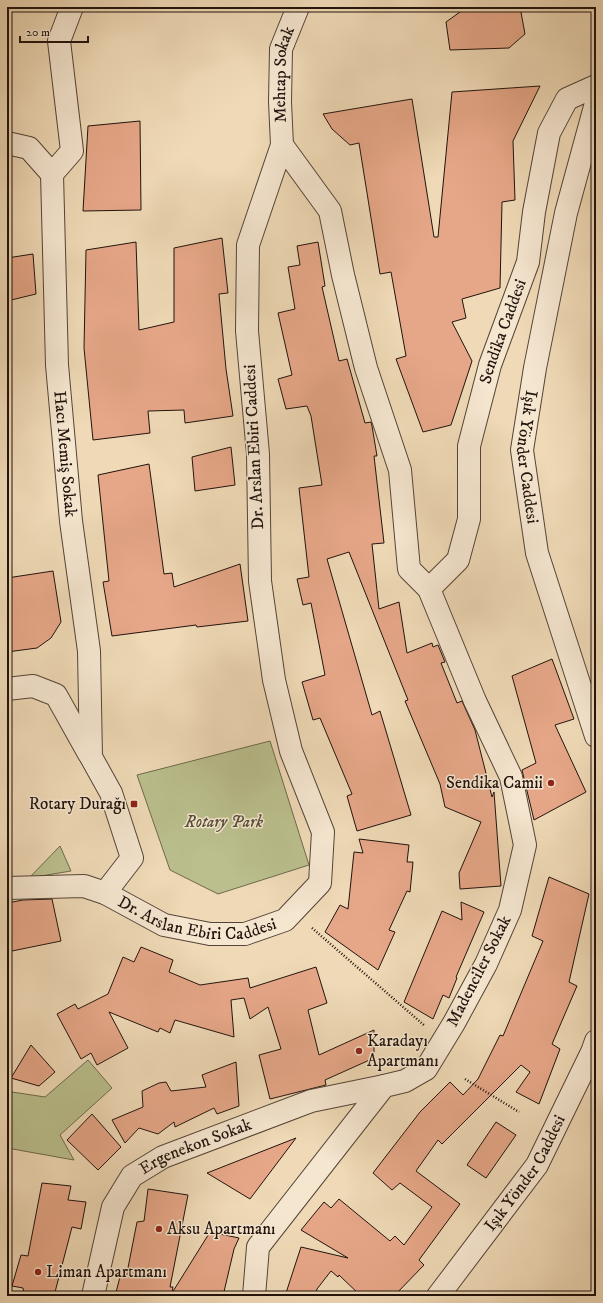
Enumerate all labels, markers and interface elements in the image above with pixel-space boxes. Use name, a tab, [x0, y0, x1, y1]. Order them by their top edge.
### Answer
scale bar	[20, 18, 88, 44]
street label: Mehtap Sokak	[269, 22, 300, 123]
text: 20 m	[26, 25, 50, 40]
street label: Sendika Caddesi	[475, 276, 532, 386]
street label: Dr. Arslan Ebiri Caddesi	[239, 364, 269, 530]
street label: Işık Yönder Caddesi	[511, 388, 544, 525]
street label: Hacı Memiş Sokak	[48, 390, 82, 519]
place label: Sendika Camii	[446, 772, 543, 794]
marker: Sendika Camii	[546, 778, 556, 788]
place label: Rotary Durağı	[29, 793, 126, 815]
marker: Rotary Durağı	[129, 799, 139, 809]
park label: Rotary Park	[184, 811, 264, 833]
street label: Dr. Arslan Ebiri Caddesi	[114, 891, 279, 945]
street label: Madenciler Sokak	[441, 911, 517, 1030]
place label: Karadayı Apartmanı	[367, 1030, 439, 1072]
marker: Karadayı Apartmanı	[354, 1046, 364, 1056]
street label: Işık Yönder Caddesi	[480, 1111, 571, 1236]
street label: Ergenekon Sokak	[135, 1113, 255, 1180]
place label: Aksu Apartmanı	[167, 1218, 275, 1240]
marker: Aksu Apartmanı	[154, 1224, 164, 1234]
place label: Liman Apartmanı	[46, 1261, 167, 1283]
marker: Liman Apartmanı	[33, 1267, 43, 1277]

